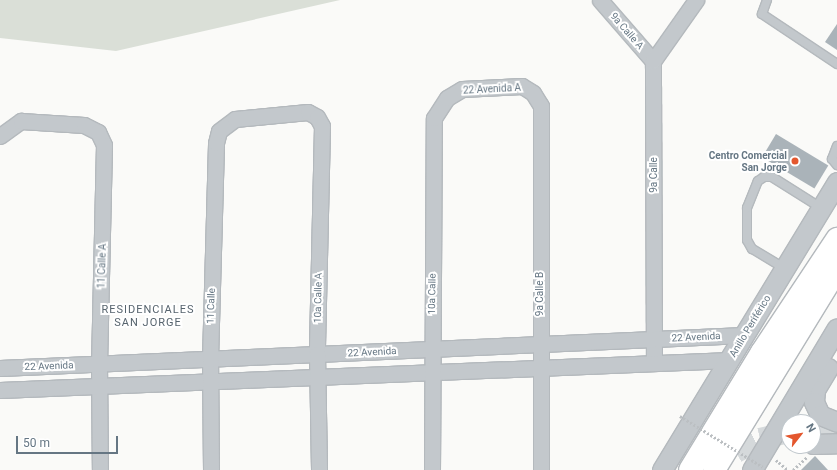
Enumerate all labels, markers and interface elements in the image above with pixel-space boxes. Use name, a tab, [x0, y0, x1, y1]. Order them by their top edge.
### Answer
street label: 9a Calle A	[608, 10, 646, 52]
street label: 22 Avenida A	[463, 81, 521, 97]
place label: Centro Comercial San Jorge	[709, 149, 787, 172]
marker: Centro Comercial San Jorge	[790, 156, 800, 166]
street label: 9a Calle	[648, 157, 660, 193]
street label: 11 Calle A	[95, 243, 109, 289]
street label: 9a Calle B	[534, 272, 546, 316]
street label: 10a Calle A	[312, 273, 324, 323]
street label: 10a Calle	[426, 273, 438, 315]
street label: 11 Calle	[204, 288, 218, 324]
street label: Anillo Periférico	[727, 293, 773, 359]
district label: RESIDENCIALES SAN JORGE	[101, 304, 195, 330]
street label: 22 Avenida	[671, 330, 721, 344]
street label: 22 Avenida	[347, 345, 397, 359]
street label: 22 Avenida	[24, 359, 74, 373]
north arrow	[781, 414, 821, 454]
text: N	[803, 421, 818, 435]
scale bar	[18, 428, 120, 454]
text: 50 m	[23, 436, 50, 450]

